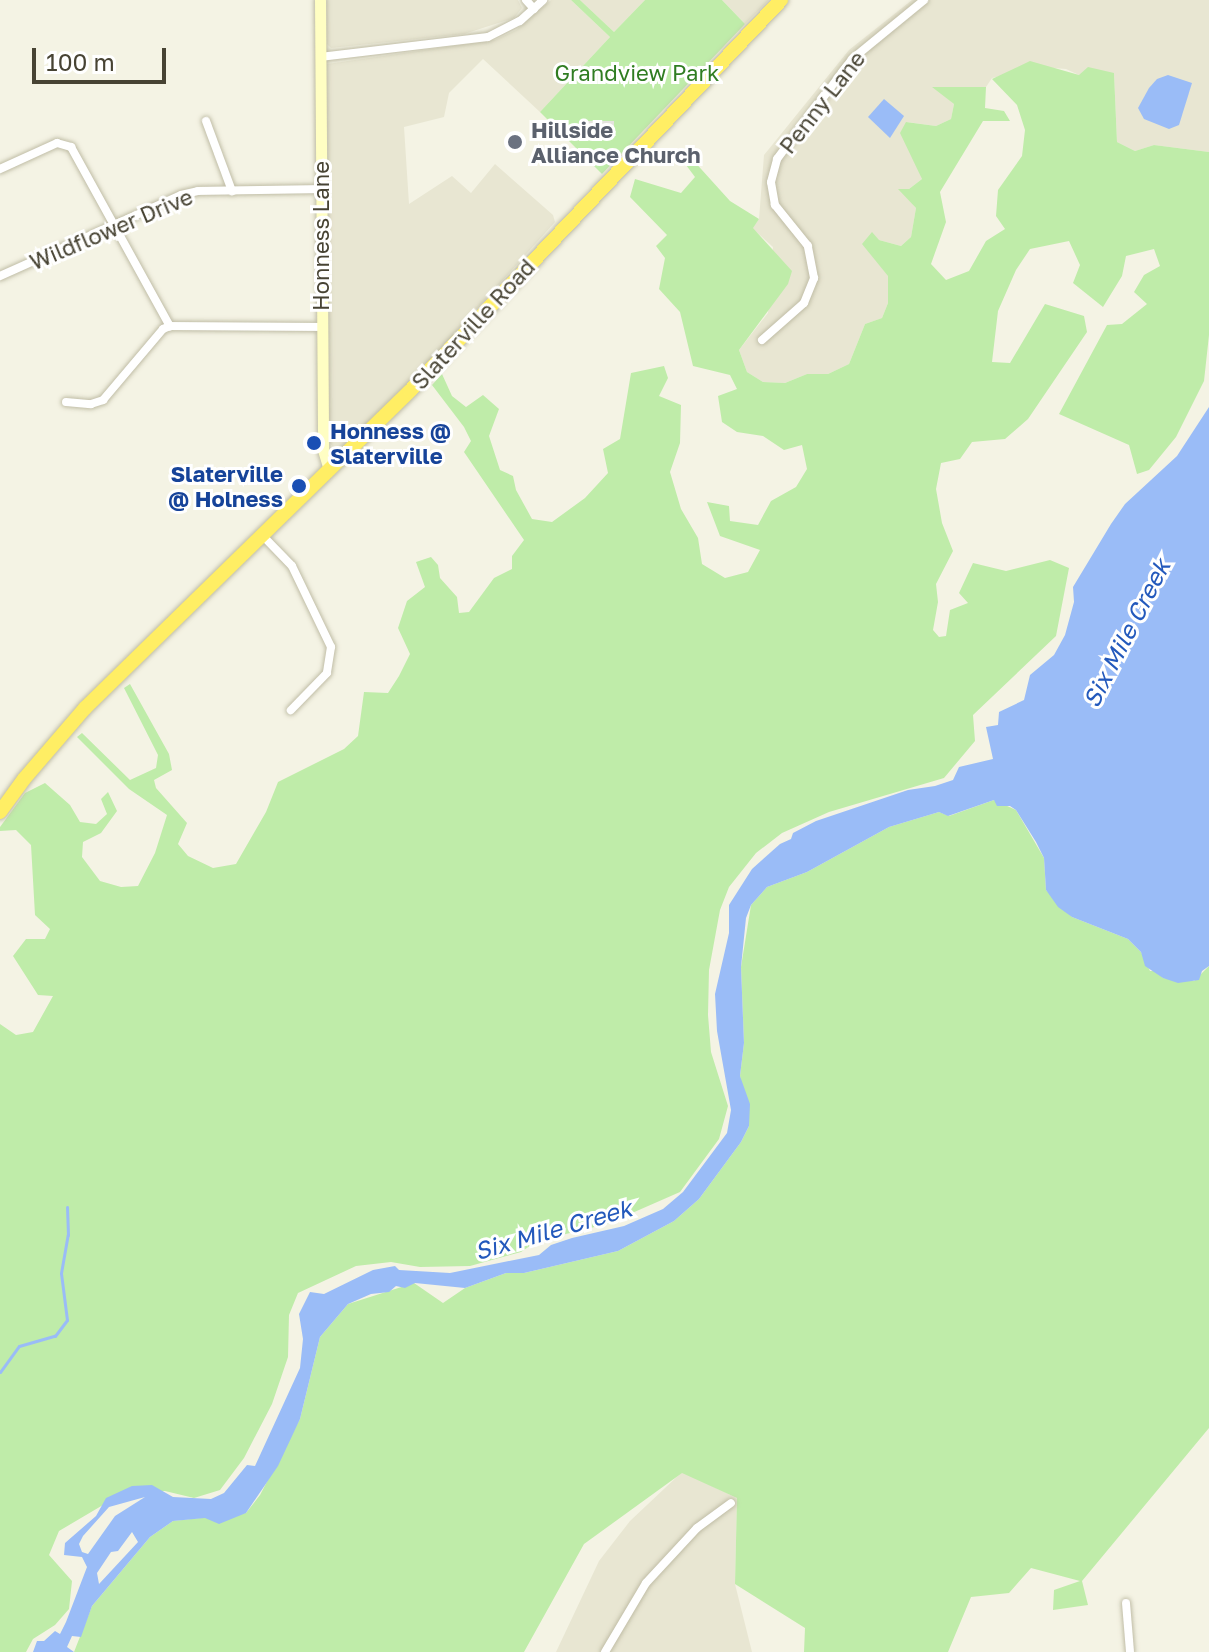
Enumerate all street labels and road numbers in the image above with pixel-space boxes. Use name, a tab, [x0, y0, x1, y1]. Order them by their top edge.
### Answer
street label: Penny Lane	[774, 45, 870, 159]
street label: Honness Lane	[308, 161, 334, 311]
street label: Wildflower Drive	[26, 183, 196, 275]
street label: Slaterville Road	[406, 253, 540, 395]

